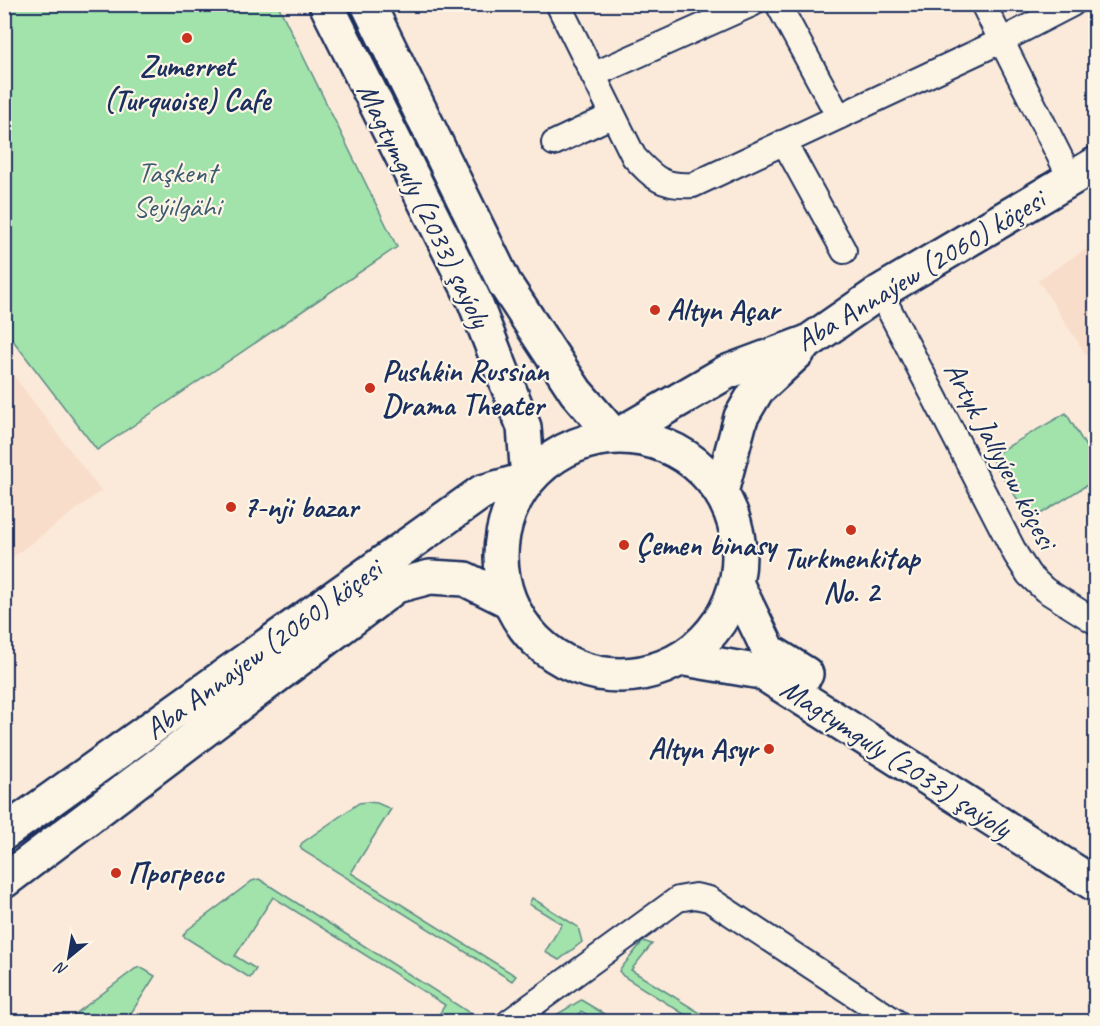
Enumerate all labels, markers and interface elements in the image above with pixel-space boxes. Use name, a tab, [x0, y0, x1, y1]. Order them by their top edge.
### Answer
marker: Zumerret (Turquoise) Cafe	[180, 31, 194, 45]
place label: Zumerret (Turquoise) Cafe	[104, 47, 272, 119]
street label: Magtymguly (2033) şaýoly	[348, 77, 500, 335]
park label: Taşkent Seýilgähi	[133, 153, 224, 225]
street label: Aba Annaýew (2060) köçesi	[789, 179, 1054, 359]
place label: Altyn Açar	[667, 291, 782, 329]
marker: Altyn Açar	[648, 303, 662, 317]
place label: Pushkin Russian Drama Theater	[382, 352, 550, 424]
street label: Artyk Jallyýew köçesi	[936, 355, 1068, 558]
marker: Pushkin Russian Drama Theater	[363, 381, 377, 395]
place label: 7-nji bazar	[243, 488, 361, 526]
marker: 7-nji bazar	[224, 500, 238, 514]
marker: Turkmenkitap No. 2	[844, 523, 858, 537]
place label: Çemen binasy	[636, 526, 778, 564]
marker: Çemen binasy	[617, 538, 631, 552]
place label: Turkmenkitap No. 2	[783, 539, 922, 611]
street label: Aba Annaýew (2060) köçesi	[137, 548, 392, 748]
street label: Magtymguly (2033) şaýoly	[774, 669, 1020, 848]
place label: Altyn Asyr	[648, 730, 760, 768]
marker: Altyn Asyr	[762, 742, 776, 756]
place label: Прогресс	[128, 854, 225, 892]
marker: Прогресс	[109, 866, 123, 880]
north arrow	[39, 927, 99, 987]
text: N	[50, 956, 71, 980]

